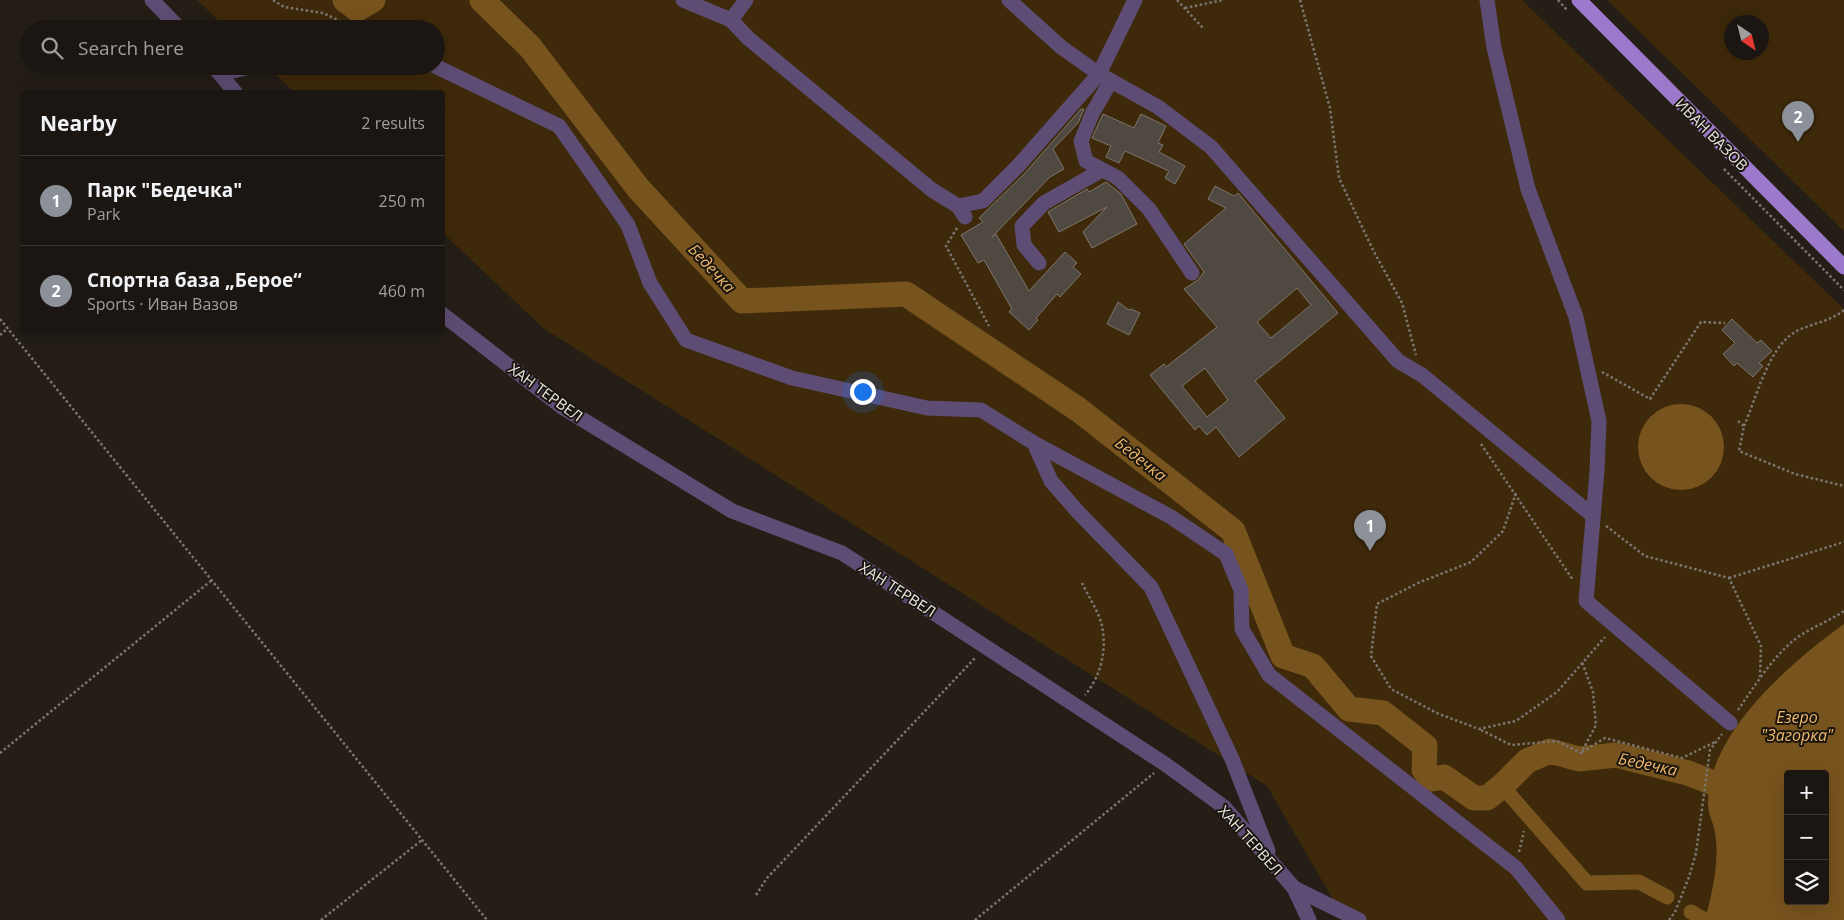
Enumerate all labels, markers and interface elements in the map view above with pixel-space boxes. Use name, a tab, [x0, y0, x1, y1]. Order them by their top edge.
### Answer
north arrow	[1724, 15, 1769, 60]
search box	[20, 20, 445, 75]
icon: search	[38, 34, 66, 62]
text: Search here	[78, 35, 184, 61]
street label: ИВАН ВАЗОВ	[1671, 93, 1753, 175]
pin: 2	[1782, 101, 1814, 142]
text: Nearby	[40, 109, 117, 137]
text: 2 results	[361, 112, 425, 134]
text: Парк "Бедечка"	[87, 177, 242, 203]
text: 1	[51, 190, 61, 212]
text: 250 m	[379, 190, 425, 212]
text: Park	[87, 203, 120, 225]
water label: Бедечка	[684, 239, 740, 297]
text: Спортна база „Берое“	[87, 267, 302, 293]
text: 2	[51, 280, 61, 302]
text: 460 m	[379, 280, 425, 302]
text: Sports · Иван Вазов	[87, 293, 238, 315]
street label: ХАН ТЕРВЕЛ	[505, 358, 587, 426]
your location	[850, 379, 876, 405]
water label: Бедечка	[1111, 432, 1171, 486]
pin: 1	[1354, 510, 1386, 551]
street label: ХАН ТЕРВЕЛ	[856, 557, 940, 621]
water label: Езеро "Загорка"	[1761, 706, 1834, 746]
water label: Бедечка	[1617, 747, 1679, 781]
map controls	[1784, 770, 1829, 905]
button: +	[1784, 770, 1829, 815]
street label: ХАН ТЕРВЕЛ	[1214, 801, 1288, 879]
button: −	[1784, 815, 1829, 860]
button: layers	[1784, 860, 1829, 905]

